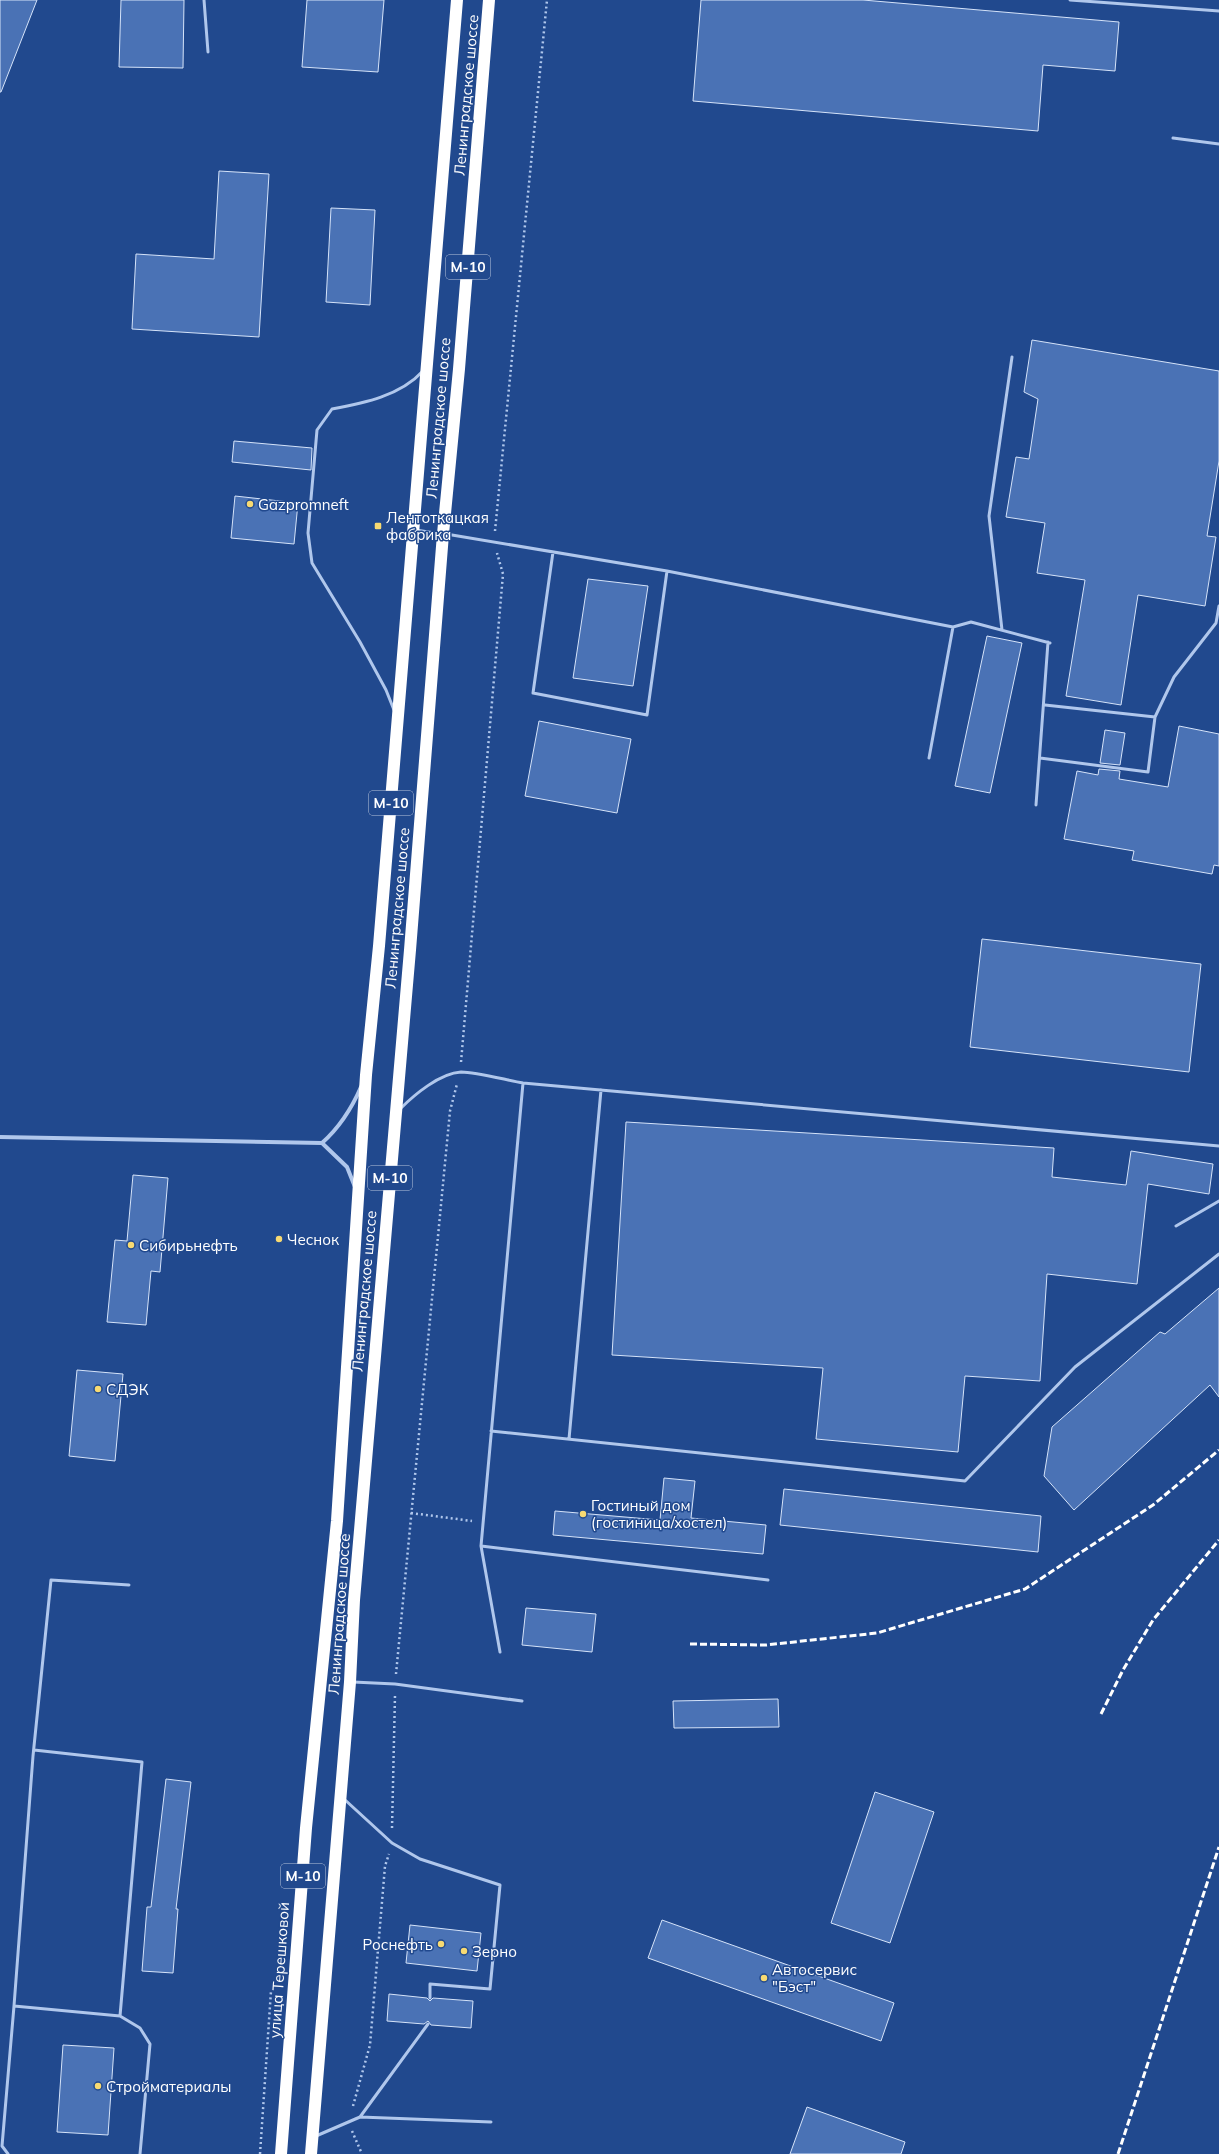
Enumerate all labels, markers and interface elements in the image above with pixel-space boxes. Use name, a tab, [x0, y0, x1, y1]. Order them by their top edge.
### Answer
street label: Ленинградское шоссе	[449, 14, 483, 176]
road number: М-10	[446, 255, 490, 279]
street label: Ленинградское шоссе	[421, 337, 455, 499]
place label: Gazpromneft	[258, 495, 349, 514]
marker: Gazpromneft	[245, 499, 255, 509]
place label: Лентоткацкая фабрика	[386, 508, 489, 544]
marker: Лентоткацкая фабрика	[373, 521, 383, 531]
road number: М-10	[369, 791, 413, 815]
street label: Ленинградское шоссе	[380, 827, 414, 989]
road number: М-10	[368, 1166, 412, 1190]
street label: Ленинградское шоссе	[347, 1210, 381, 1372]
place label: Чеснок	[287, 1230, 340, 1249]
marker: Чеснок	[274, 1234, 284, 1244]
place label: Сибирьнефть	[139, 1236, 238, 1255]
marker: Сибирьнефть	[126, 1240, 136, 1250]
place label: СДЭК	[106, 1380, 149, 1399]
marker: СДЭК	[93, 1384, 103, 1394]
place label: Гостиный дом (гостиница/хостел)	[591, 1496, 727, 1532]
marker: Гостиный дом (гостиница/хостел)	[578, 1509, 588, 1519]
street label: Ленинградское шоссе	[324, 1533, 354, 1695]
road number: М-10	[281, 1864, 325, 1888]
street label: улица Терешковой	[265, 1901, 293, 2039]
place label: Роснефть	[363, 1935, 433, 1954]
marker: Роснефть	[436, 1939, 446, 1949]
place label: Зерно	[472, 1942, 517, 1961]
marker: Зерно	[459, 1946, 469, 1956]
place label: Автосервис "Бэст"	[772, 1960, 857, 1996]
marker: Автосервис "Бэст"	[759, 1973, 769, 1983]
place label: Стройматериалы	[106, 2077, 231, 2096]
marker: Стройматериалы	[93, 2081, 103, 2091]

